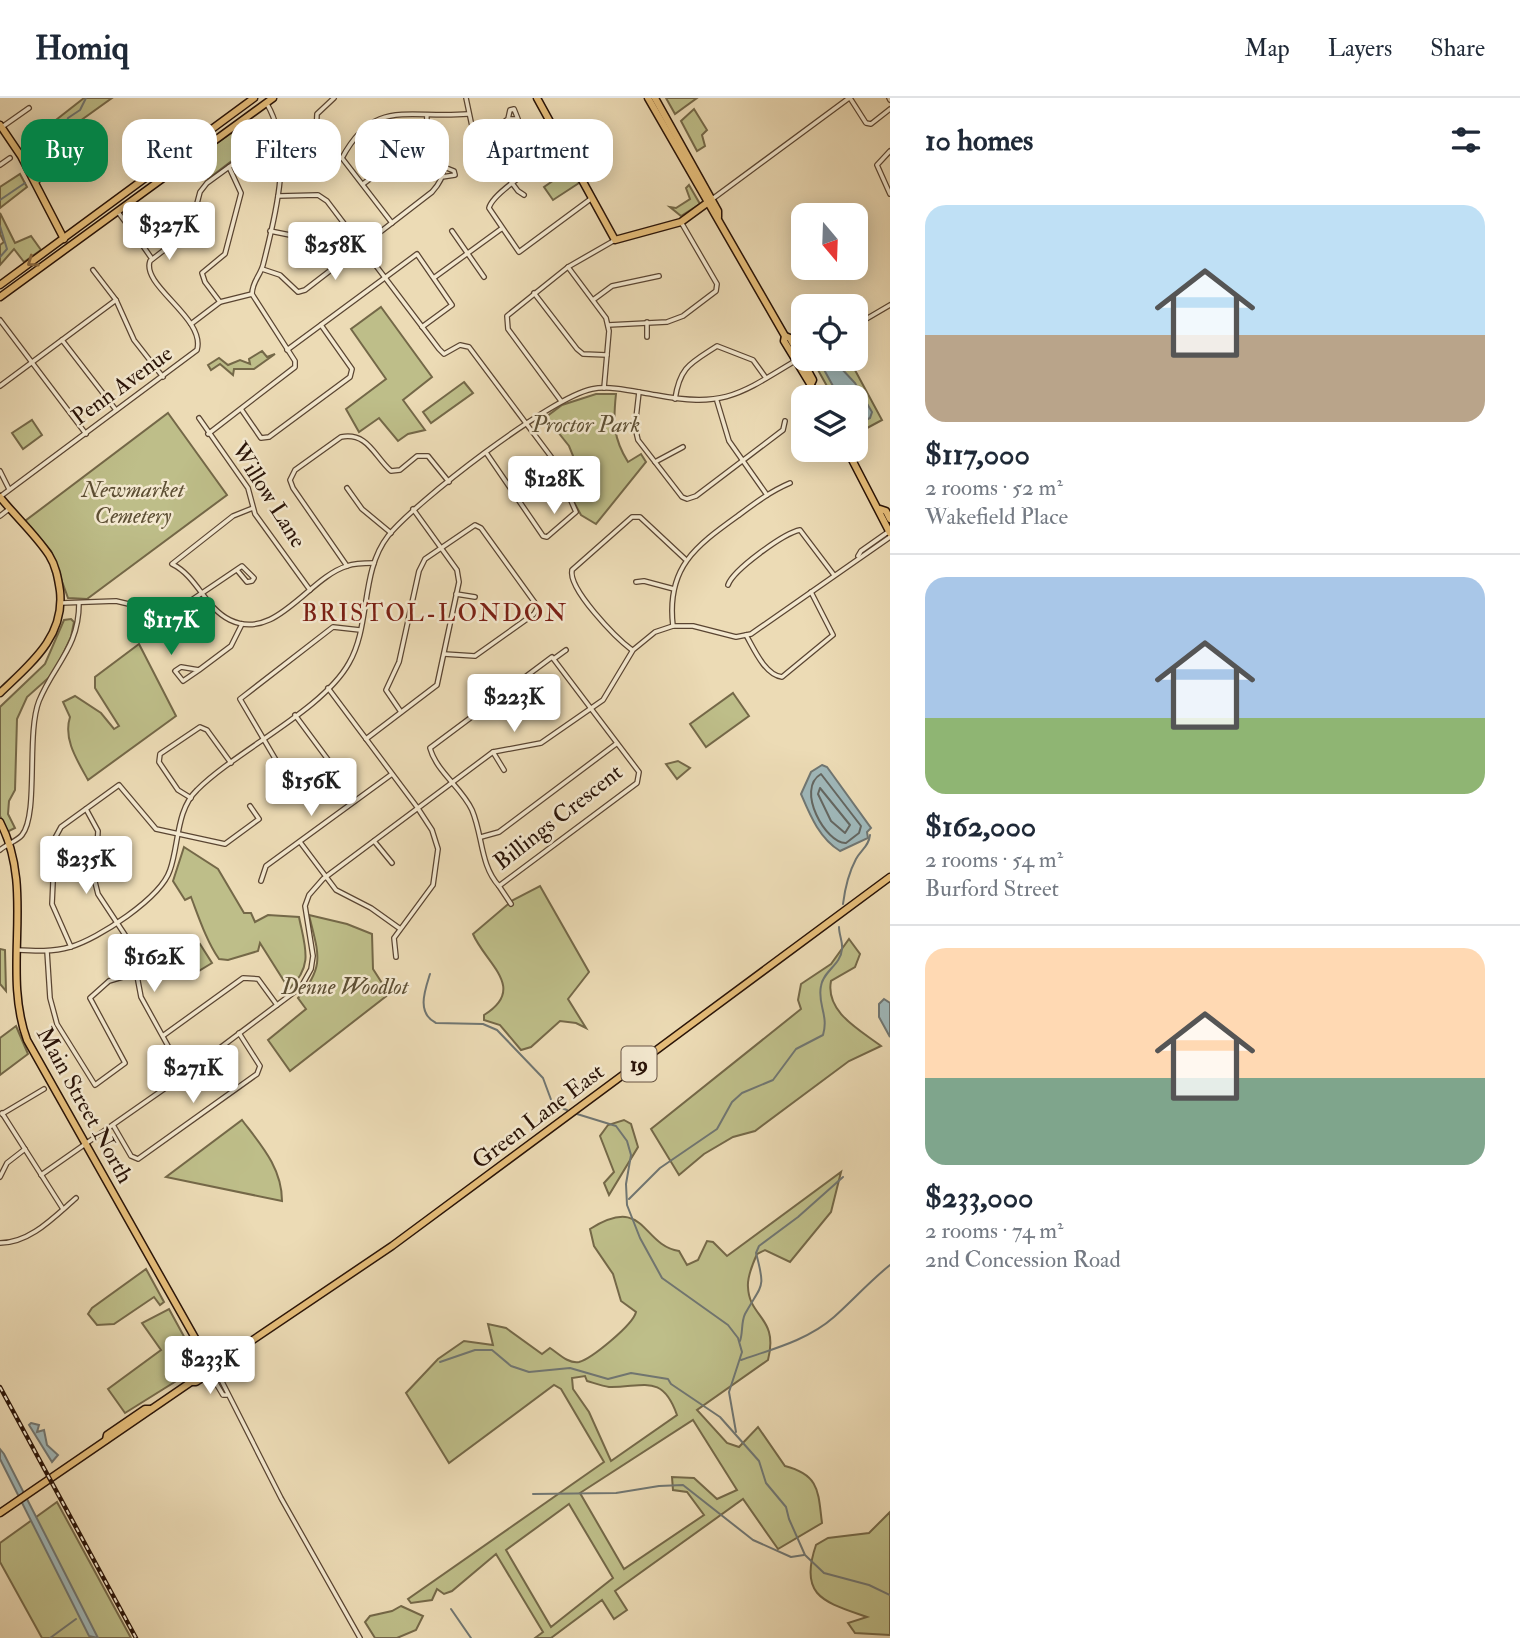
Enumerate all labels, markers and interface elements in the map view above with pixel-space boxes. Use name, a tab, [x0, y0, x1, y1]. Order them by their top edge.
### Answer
text: Homiq	[35, 28, 129, 69]
text: Map	[1245, 33, 1290, 64]
text: Layers	[1328, 33, 1392, 64]
text: Share	[1430, 33, 1485, 64]
chip: Buy	[21, 119, 108, 182]
chip: Rent	[122, 119, 217, 182]
chip: Filters	[231, 119, 341, 182]
chip: New	[355, 119, 449, 182]
chip: Apartment	[463, 119, 613, 182]
icon: filters	[1447, 121, 1485, 159]
text: 10 homes	[925, 122, 1033, 159]
pin: $327K	[120, 202, 218, 262]
north arrow	[791, 203, 868, 280]
map controls	[791, 203, 868, 462]
text: $327K	[139, 210, 199, 239]
pin: $258K	[286, 222, 384, 282]
text: $258K	[304, 230, 366, 259]
icon: home	[1142, 250, 1268, 376]
one-way arrow	[27, 254, 40, 266]
button: locate	[791, 294, 868, 371]
street label: Penn Avenue	[66, 338, 178, 431]
button: layers	[791, 385, 868, 462]
park label: Proctor Park	[531, 410, 640, 439]
street label: Willow Lane	[225, 436, 313, 553]
text: $117,000	[925, 436, 1030, 473]
pin: $128K	[505, 456, 603, 516]
text: $128K	[524, 464, 584, 493]
text: 2 rooms · 52 m²	[925, 473, 1063, 502]
park label: Newmarket Cemetery	[81, 475, 186, 530]
text: Wakefield Place	[925, 502, 1068, 531]
pin: $117K	[122, 598, 220, 657]
district label: BRISTOL-LONDON	[302, 598, 568, 629]
text: $117K	[143, 605, 199, 634]
icon: home	[1142, 622, 1268, 748]
pin: $223K	[465, 674, 563, 734]
text: $223K	[483, 682, 545, 711]
pin: $156K	[262, 758, 360, 818]
street label: Billings Crescent	[488, 758, 628, 876]
text: $156K	[282, 766, 340, 795]
text: $162,000	[925, 808, 1036, 845]
pin: $235K	[37, 836, 135, 896]
text: $235K	[56, 844, 116, 873]
text: 2 rooms · 54 m²	[925, 845, 1063, 874]
text: Burford Street	[925, 874, 1059, 903]
pin: $162K	[105, 934, 203, 994]
text: $162K	[124, 942, 184, 971]
park label: Denne Woodlot	[281, 972, 410, 1001]
icon: home	[1142, 993, 1268, 1119]
street label: Main Street North	[30, 1022, 140, 1188]
pin: $271K	[144, 1046, 242, 1105]
road number: 19	[622, 1046, 656, 1082]
text: $271K	[163, 1053, 223, 1082]
street label: Green Lane East	[466, 1057, 610, 1175]
text: $233,000	[925, 1179, 1034, 1216]
text: 2 rooms · 74 m²	[925, 1216, 1064, 1245]
text: 2nd Concession Road	[925, 1245, 1121, 1274]
pin: $233K	[161, 1336, 259, 1396]
text: $233K	[181, 1344, 239, 1373]

